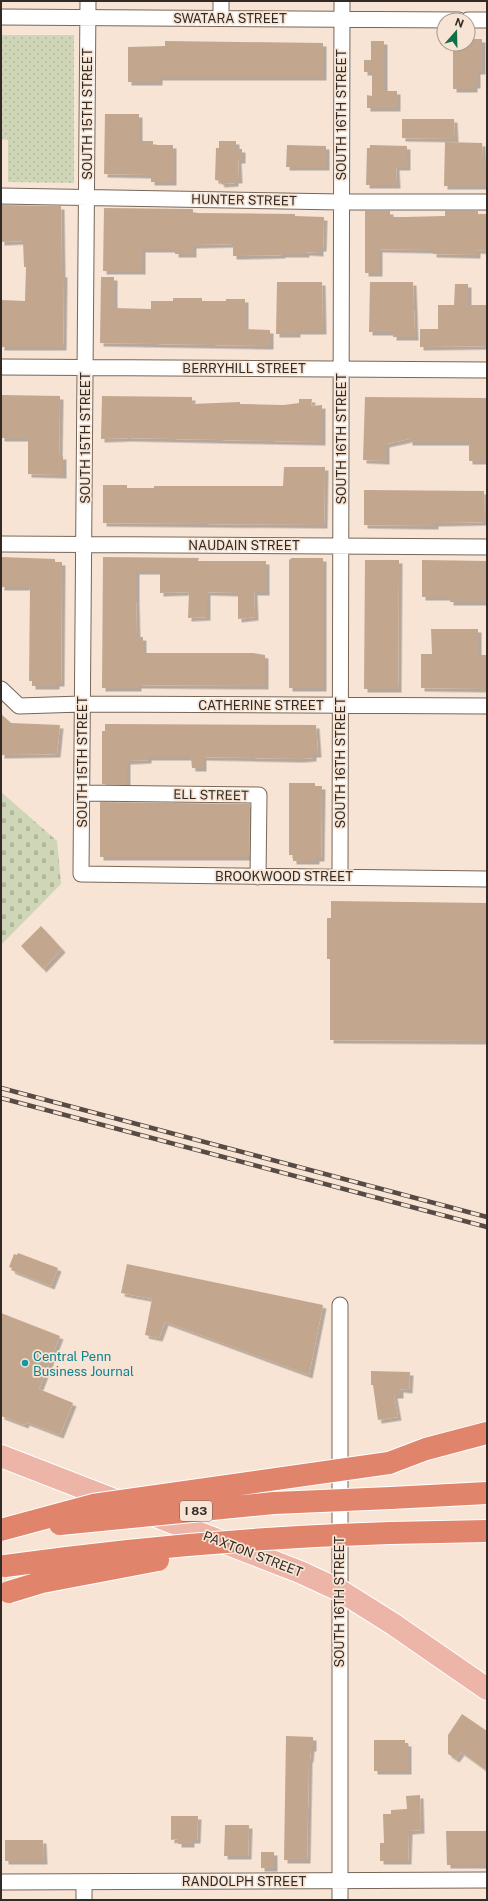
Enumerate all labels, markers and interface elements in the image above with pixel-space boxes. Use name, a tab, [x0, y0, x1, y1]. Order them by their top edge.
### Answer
street label: SWATARA STREET	[173, 11, 287, 26]
north arrow	[436, 12, 476, 52]
text: N	[453, 15, 466, 30]
street label: SOUTH 15TH STREET	[80, 48, 95, 180]
street label: SOUTH 16TH STREET	[334, 49, 349, 181]
street label: HUNTER STREET	[191, 192, 297, 208]
street label: BERRYHILL STREET	[182, 361, 306, 376]
street label: SOUTH 15TH STREET	[78, 372, 93, 504]
street label: SOUTH 16TH STREET	[334, 373, 349, 505]
street label: NAUDAIN STREET	[188, 538, 300, 553]
street label: SOUTH 15TH STREET	[75, 696, 90, 828]
street label: SOUTH 16TH STREET	[333, 697, 348, 829]
street label: CATHERINE STREET	[198, 698, 324, 713]
street label: ELL STREET	[173, 787, 249, 803]
street label: BROOKWOOD STREET	[215, 869, 353, 884]
place label: Central Penn Business Journal	[33, 1349, 134, 1379]
marker: Central Penn Business Journal	[20, 1358, 30, 1368]
road number: I 83	[180, 1501, 212, 1521]
street label: PAXTON STREET	[201, 1528, 305, 1580]
street label: SOUTH 16TH STREET	[332, 1536, 347, 1668]
street label: RANDOLPH STREET	[182, 1874, 307, 1889]

